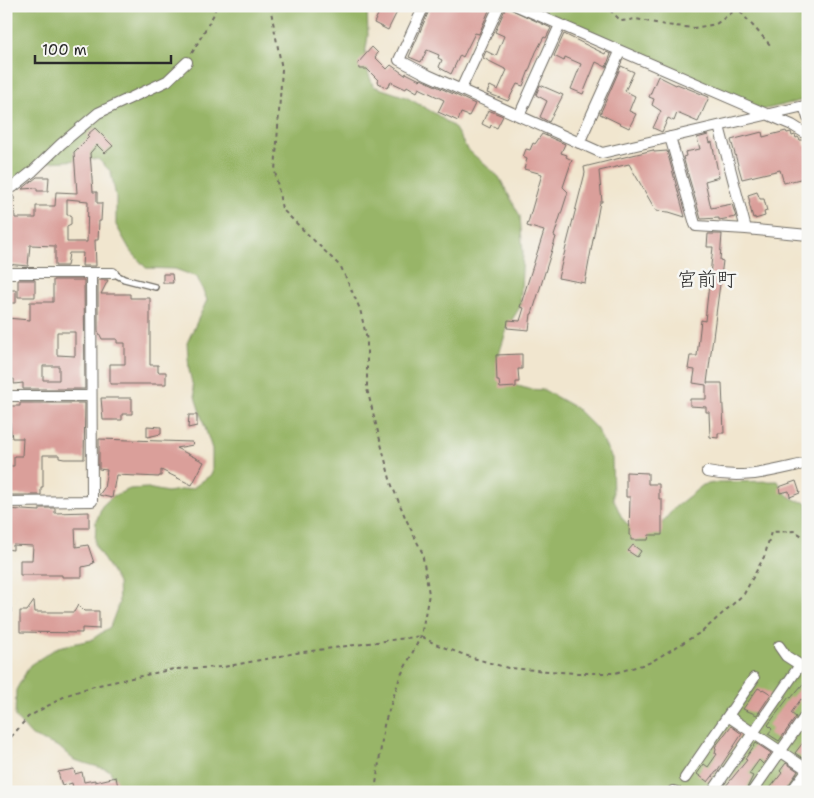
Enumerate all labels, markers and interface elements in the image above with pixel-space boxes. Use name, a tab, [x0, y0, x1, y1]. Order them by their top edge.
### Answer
scale bar	[35, 32, 171, 64]
text: 100 m	[42, 40, 87, 60]
district label: 宮前町	[677, 266, 737, 292]

